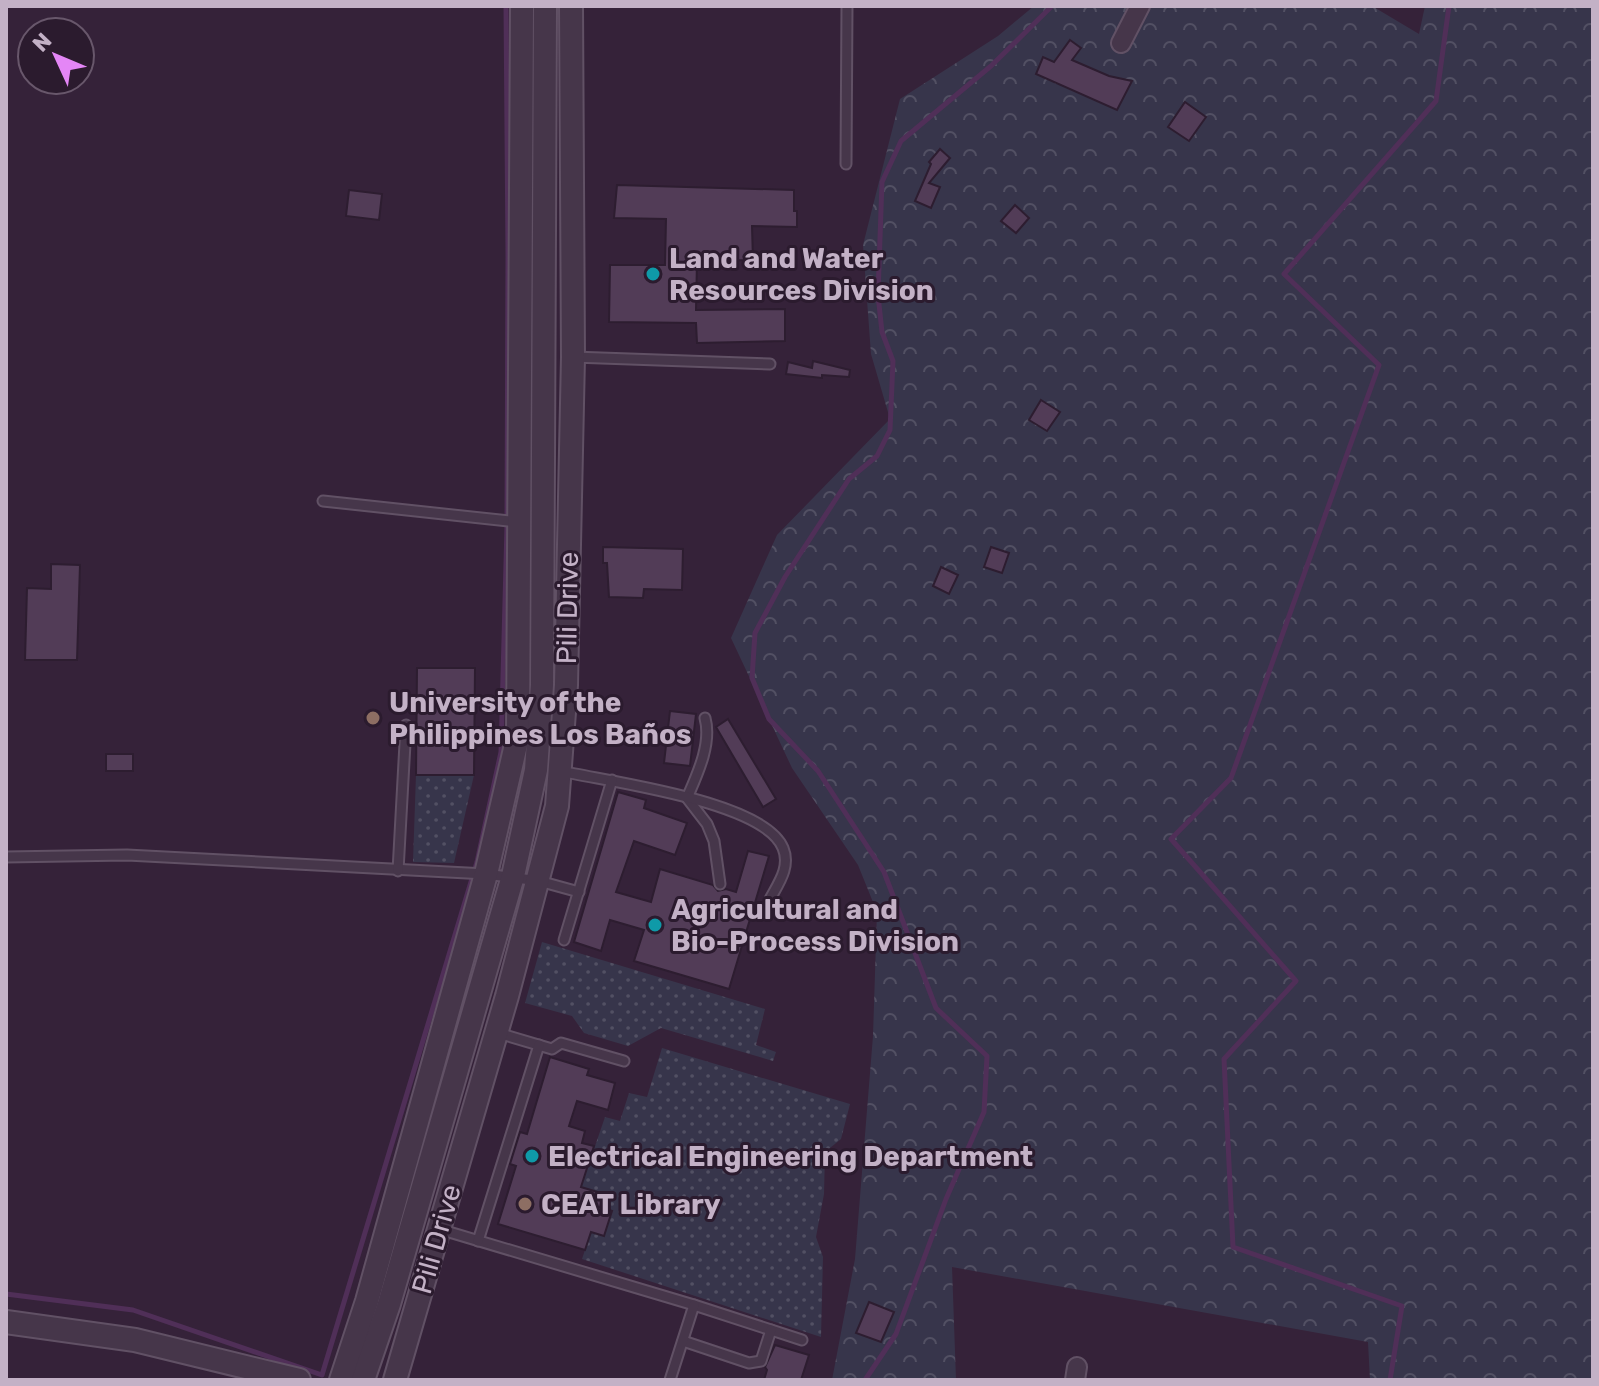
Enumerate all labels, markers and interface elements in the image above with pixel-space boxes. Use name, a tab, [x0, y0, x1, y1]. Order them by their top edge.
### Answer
north arrow	[16, 16, 96, 96]
text: N	[27, 27, 57, 58]
place label: Land and Water Resources Division	[669, 242, 934, 307]
marker: Land and Water Resources Division	[644, 265, 662, 283]
street label: Pili Drive	[550, 551, 585, 665]
place label: University of the Philippines Los Baños	[389, 686, 692, 751]
marker: University of the Philippines Los Baños	[364, 709, 382, 727]
place label: Agricultural and Bio-Process Division	[671, 893, 959, 958]
marker: Agricultural and Bio-Process Division	[646, 916, 664, 934]
place label: Electrical Engineering Department	[548, 1140, 1033, 1173]
marker: Electrical Engineering Department	[523, 1147, 541, 1165]
street label: Pili Drive	[405, 1180, 468, 1298]
place label: CEAT Library	[541, 1188, 721, 1221]
marker: CEAT Library	[516, 1195, 534, 1213]

